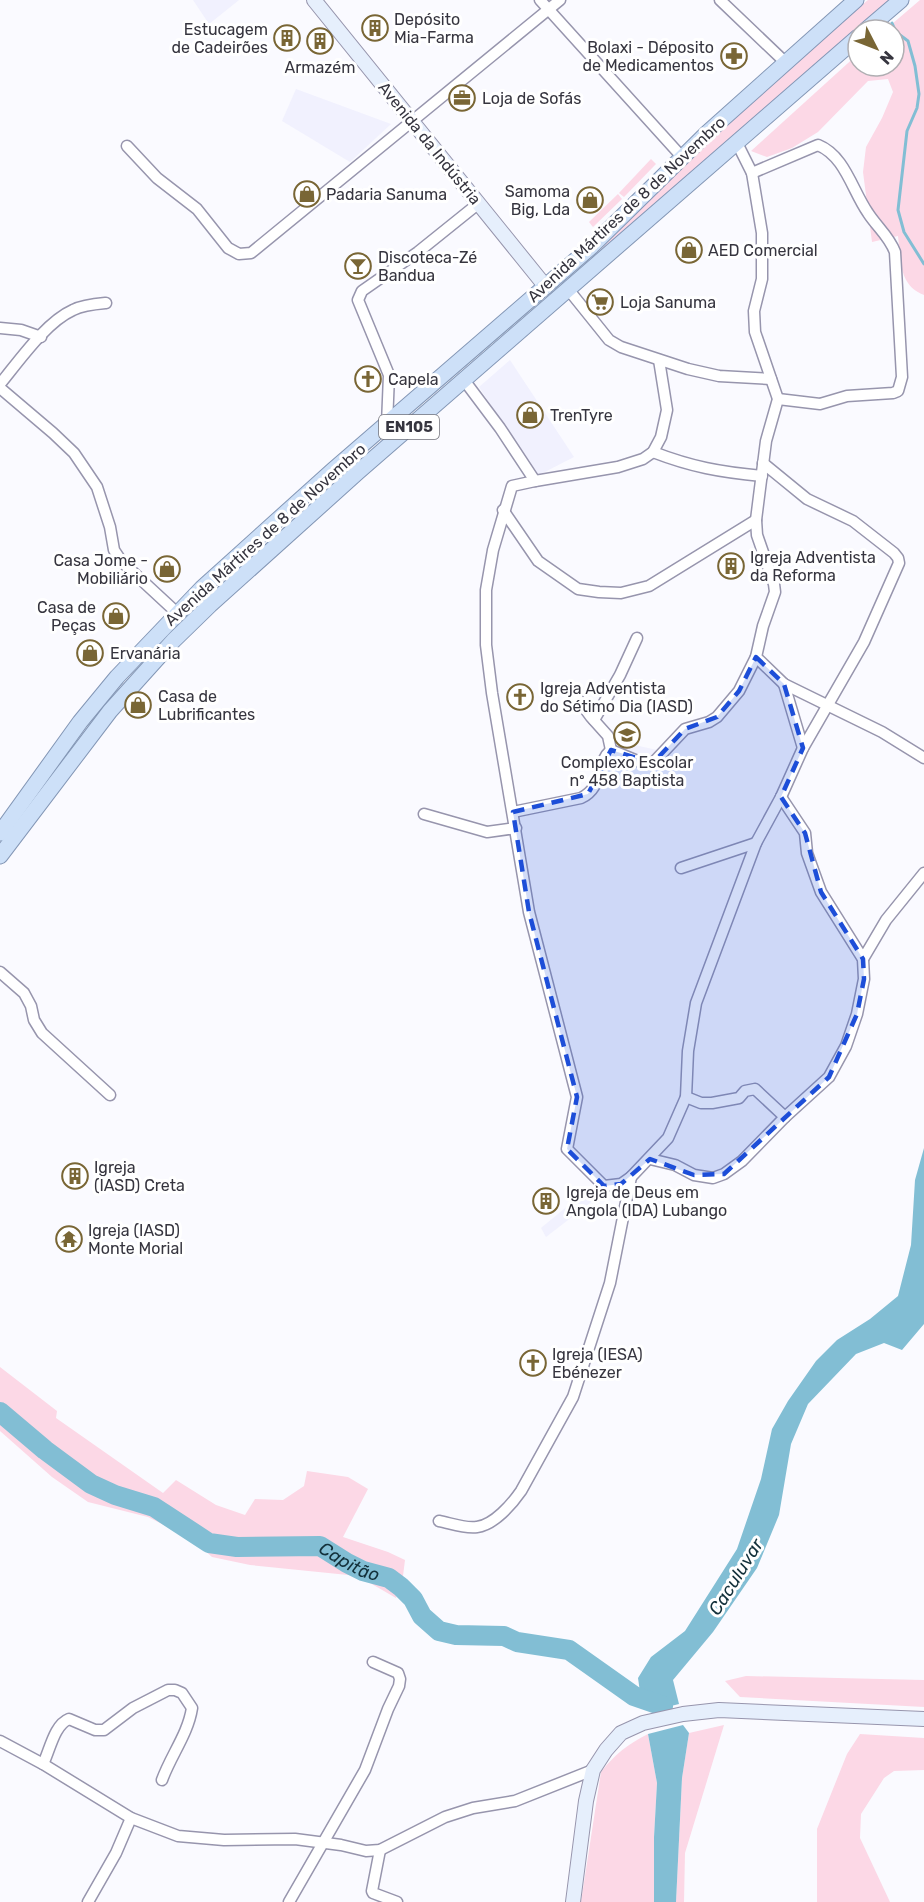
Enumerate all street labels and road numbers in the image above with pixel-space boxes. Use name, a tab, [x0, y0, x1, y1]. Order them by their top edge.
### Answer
street label: Avenida da Indústria	[374, 78, 485, 208]
street label: Avenida Mártires de 8 de Novembro	[523, 113, 729, 306]
road number: EN105	[379, 415, 439, 439]
street label: Avenida Mártires de 8 de Novembro	[161, 439, 370, 630]

